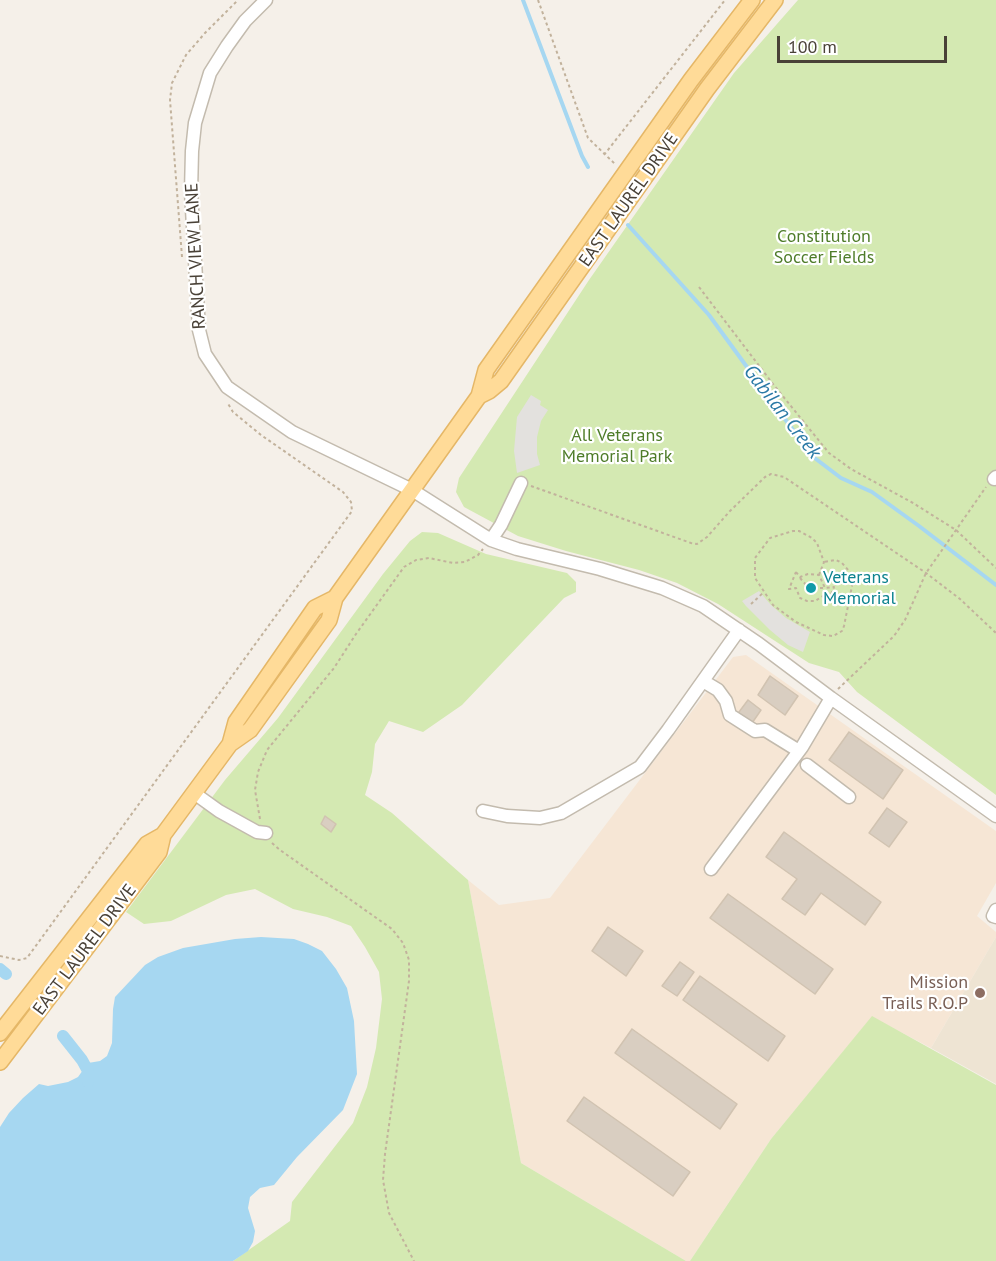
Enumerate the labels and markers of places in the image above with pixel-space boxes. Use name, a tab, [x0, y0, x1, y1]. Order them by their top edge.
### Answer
place label: Veterans Memorial	[823, 567, 896, 610]
marker: Veterans Memorial	[804, 581, 818, 595]
place label: Mission Trails R.O.P	[882, 972, 968, 1014]
marker: Mission Trails R.O.P	[973, 986, 987, 1000]

